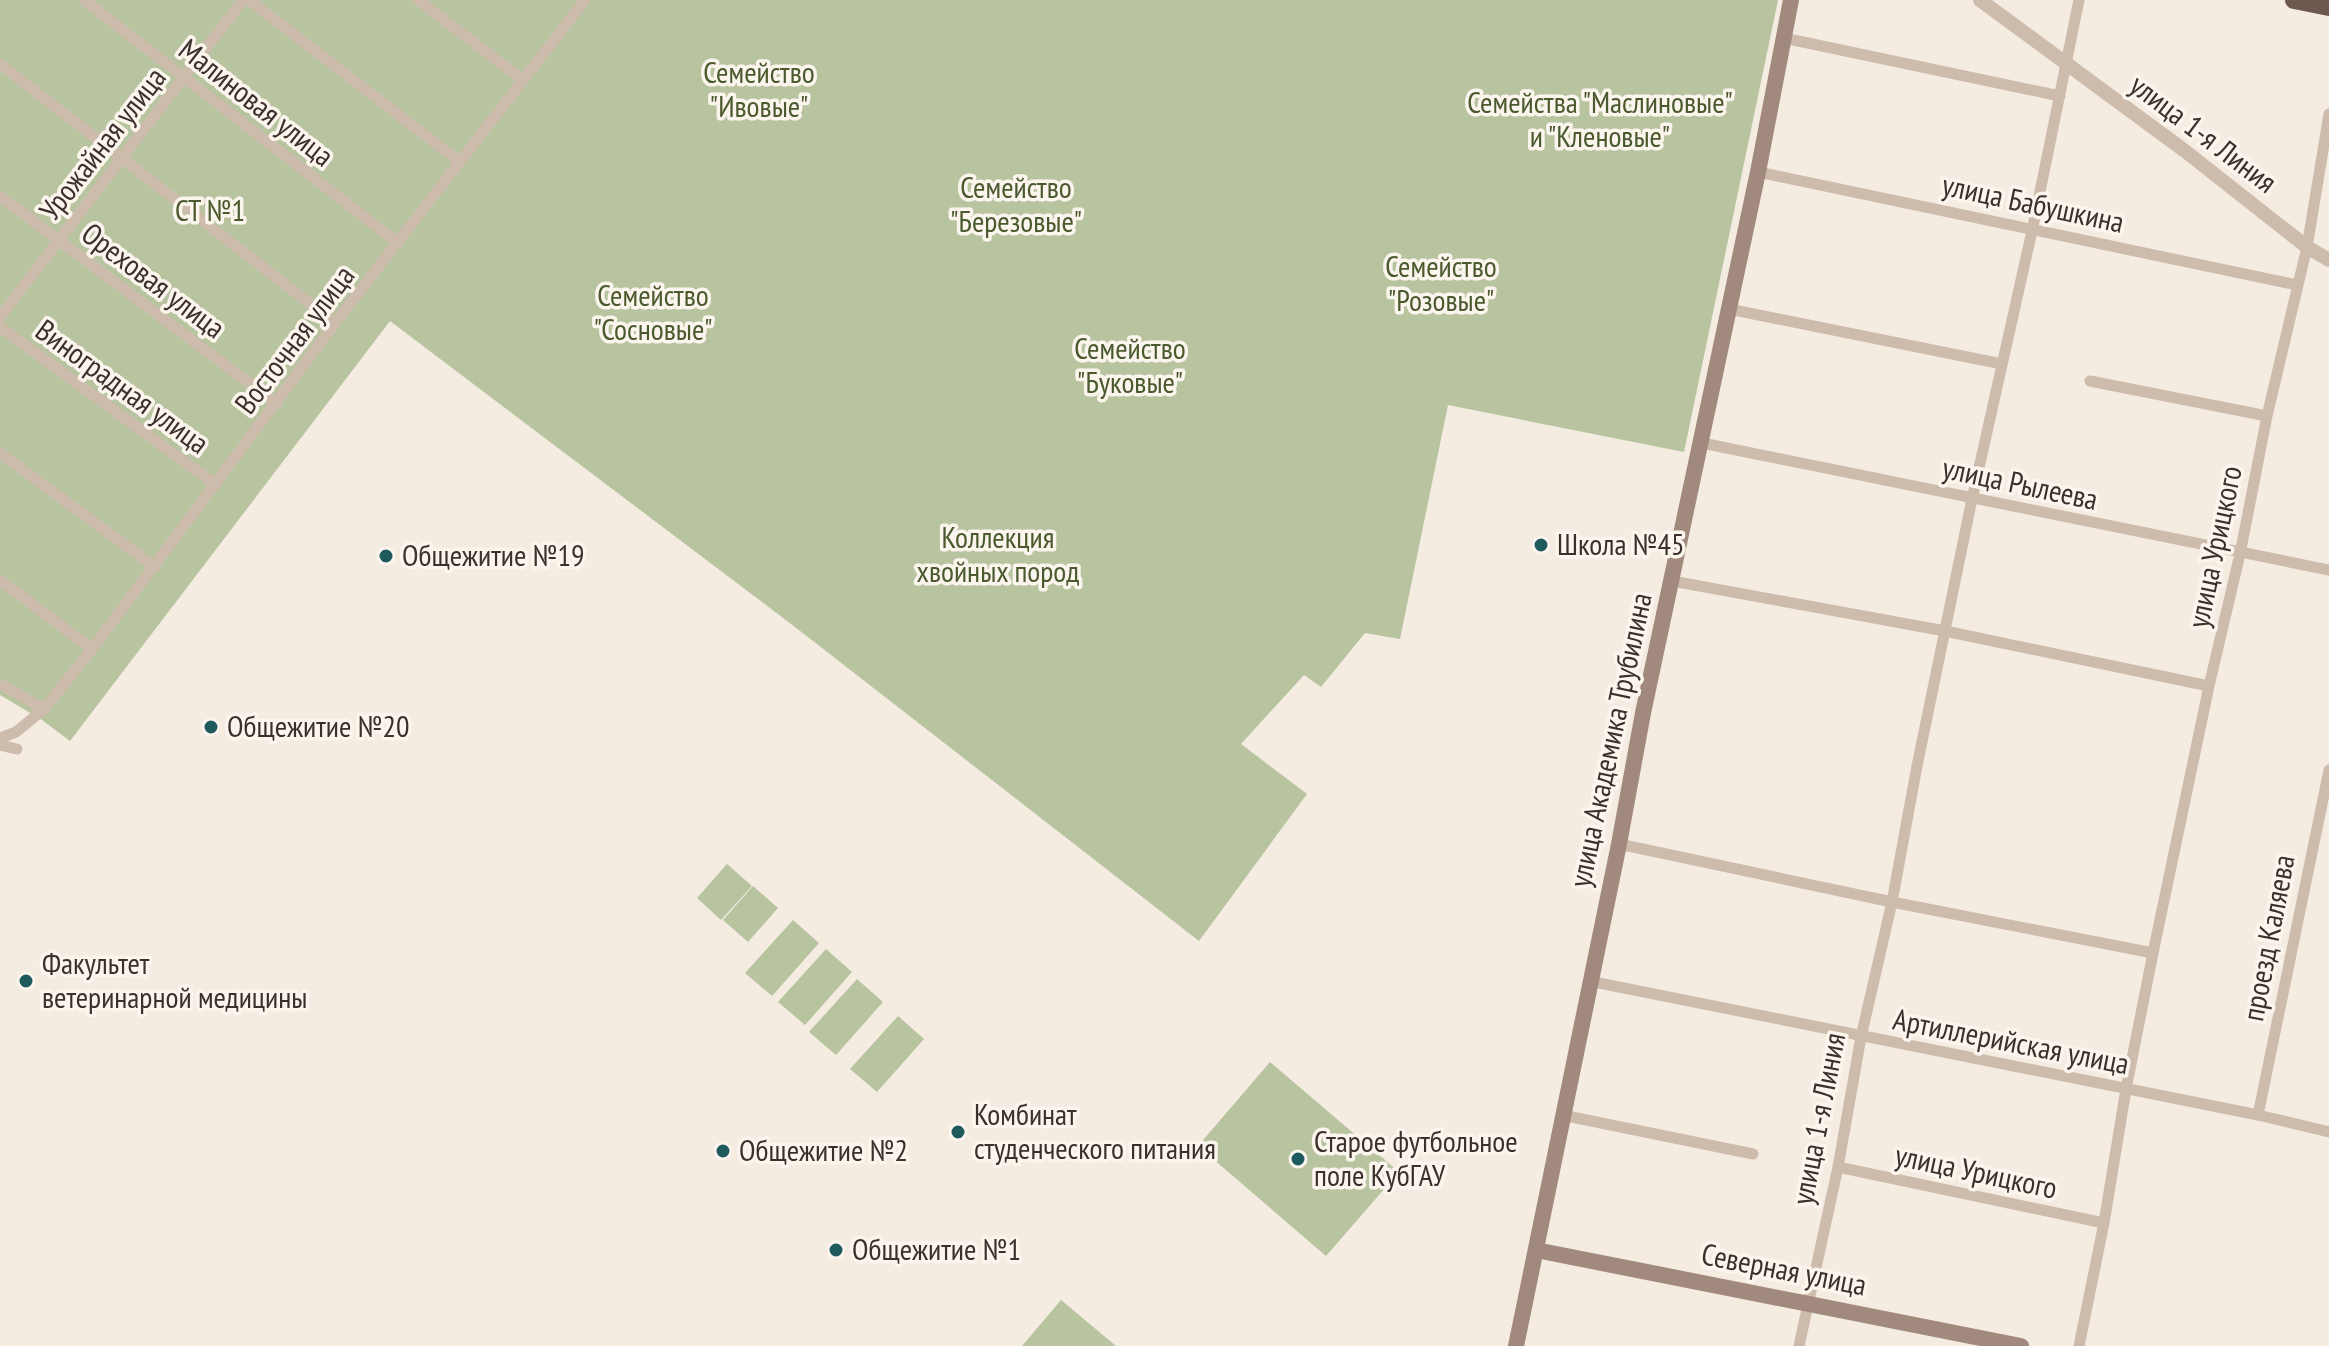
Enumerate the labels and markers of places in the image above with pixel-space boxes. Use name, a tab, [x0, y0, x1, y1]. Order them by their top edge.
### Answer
place label: Школа №45	[1557, 524, 1685, 563]
place label: Общежитие №19	[402, 535, 585, 574]
marker: Школа №45	[1532, 536, 1550, 554]
marker: Общежитие №19	[377, 547, 395, 565]
place label: Общежитие №20	[227, 706, 410, 745]
marker: Общежитие №20	[202, 718, 220, 736]
place label: Факультет ветеринарной медицины	[42, 943, 307, 1016]
marker: Факультет ветеринарной медицины	[17, 972, 35, 990]
place label: Комбинат студенческого питания	[974, 1094, 1216, 1167]
place label: Старое футбольное поле КубГАУ	[1314, 1121, 1518, 1194]
marker: Комбинат студенческого питания	[949, 1123, 967, 1141]
place label: Общежитие №2	[739, 1130, 908, 1169]
marker: Общежитие №2	[714, 1142, 732, 1160]
marker: Старое футбольное поле КубГАУ	[1289, 1150, 1307, 1168]
place label: Общежитие №1	[852, 1229, 1021, 1268]
marker: Общежитие №1	[827, 1241, 845, 1259]

